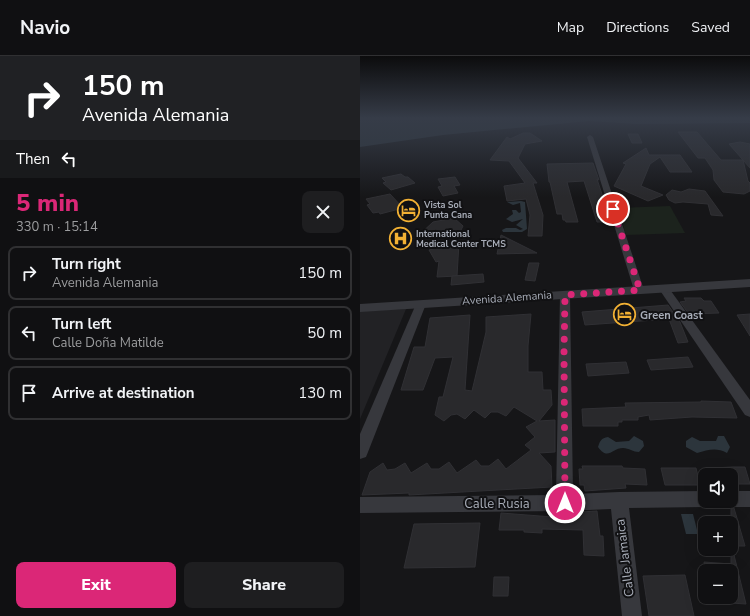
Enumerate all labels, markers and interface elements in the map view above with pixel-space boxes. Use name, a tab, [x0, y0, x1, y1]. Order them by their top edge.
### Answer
text: Navio	[20, 15, 70, 41]
text: Map	[557, 18, 584, 37]
text: Directions	[606, 18, 669, 37]
text: Saved	[691, 18, 730, 37]
text: 150 m	[82, 67, 165, 105]
icon: right	[16, 72, 68, 124]
text: Avenida Alemania	[82, 103, 229, 127]
icon: left	[58, 148, 80, 170]
text: Then	[16, 149, 50, 169]
text: 5 min	[16, 187, 79, 219]
button: close	[302, 191, 344, 233]
pin	[596, 192, 630, 226]
hotel icon: Vista Sol Punta Cana	[395, 197, 421, 223]
icon: arrive	[602, 198, 624, 220]
place label: Vista Sol Punta Cana	[423, 199, 472, 221]
text: 330 m · 15:14	[16, 218, 98, 236]
hospital icon: International Medical Center TCMS	[387, 226, 413, 252]
place label: International Medical Center TCMS	[416, 228, 506, 250]
text: Turn right	[52, 254, 121, 274]
icon: right	[18, 262, 40, 284]
text: 150 m	[298, 263, 342, 283]
text: Avenida Alemania	[52, 274, 158, 292]
street label: Avenida Alemania	[462, 287, 553, 309]
hotel icon: Green Coast	[612, 302, 638, 328]
place label: Green Coast	[640, 308, 703, 323]
text: Turn left	[52, 314, 111, 334]
icon: left	[18, 322, 40, 344]
text: 50 m	[307, 323, 342, 343]
text: Calle Doña Matilde	[52, 334, 164, 352]
icon: arrive	[18, 382, 40, 404]
text: Arrive at destination	[52, 383, 195, 403]
text: 130 m	[298, 383, 342, 403]
map controls	[698, 468, 738, 604]
button: sound	[698, 468, 738, 508]
position arrow	[544, 482, 586, 524]
street label: Calle Rusia	[464, 495, 530, 513]
button: +	[698, 516, 738, 556]
street label: Calle Jamaica	[611, 518, 639, 598]
button: Exit	[16, 562, 176, 608]
button: Share	[184, 562, 344, 608]
button: −	[698, 564, 738, 604]

